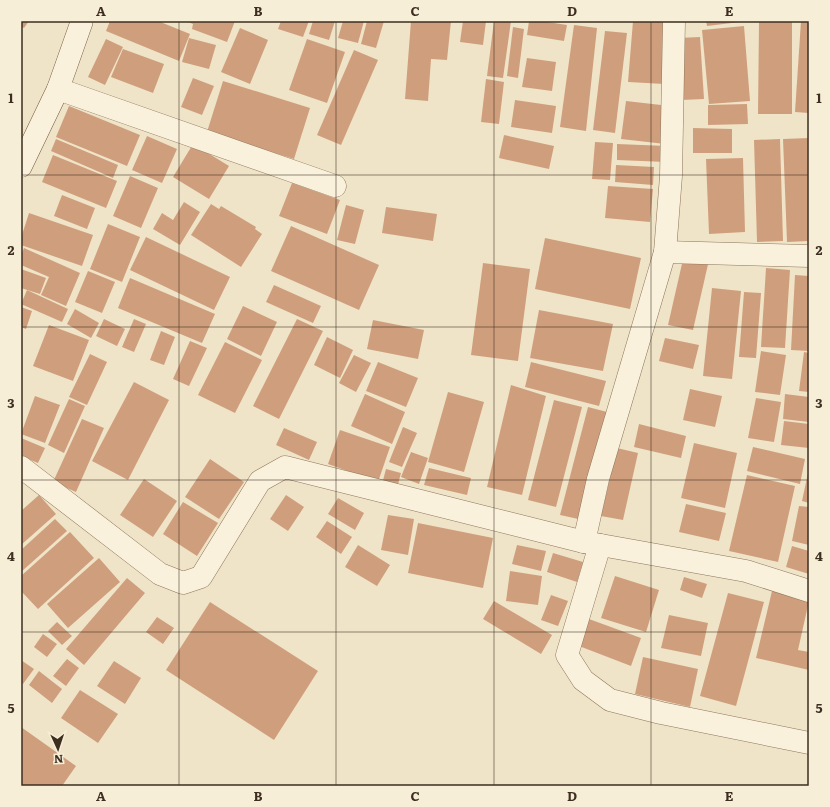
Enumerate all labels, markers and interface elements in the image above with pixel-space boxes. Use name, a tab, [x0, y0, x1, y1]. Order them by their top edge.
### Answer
text: A	[96, 1, 106, 20]
text: B	[254, 1, 263, 20]
text: C	[410, 1, 420, 20]
text: D	[567, 1, 577, 20]
text: E	[725, 1, 734, 20]
text: 1	[8, 88, 14, 107]
text: 1	[816, 88, 822, 107]
text: 2	[8, 240, 15, 259]
text: 2	[816, 240, 823, 259]
text: 3	[7, 393, 15, 412]
text: 3	[815, 393, 823, 412]
text: 4	[7, 546, 15, 565]
text: 4	[815, 546, 823, 565]
text: 5	[7, 698, 15, 717]
text: 5	[815, 698, 823, 717]
north arrow	[38, 729, 78, 769]
text: N	[54, 752, 64, 768]
text: A	[96, 786, 106, 805]
text: B	[254, 786, 263, 805]
text: C	[410, 786, 420, 805]
text: D	[567, 786, 577, 805]
text: E	[725, 786, 734, 805]

